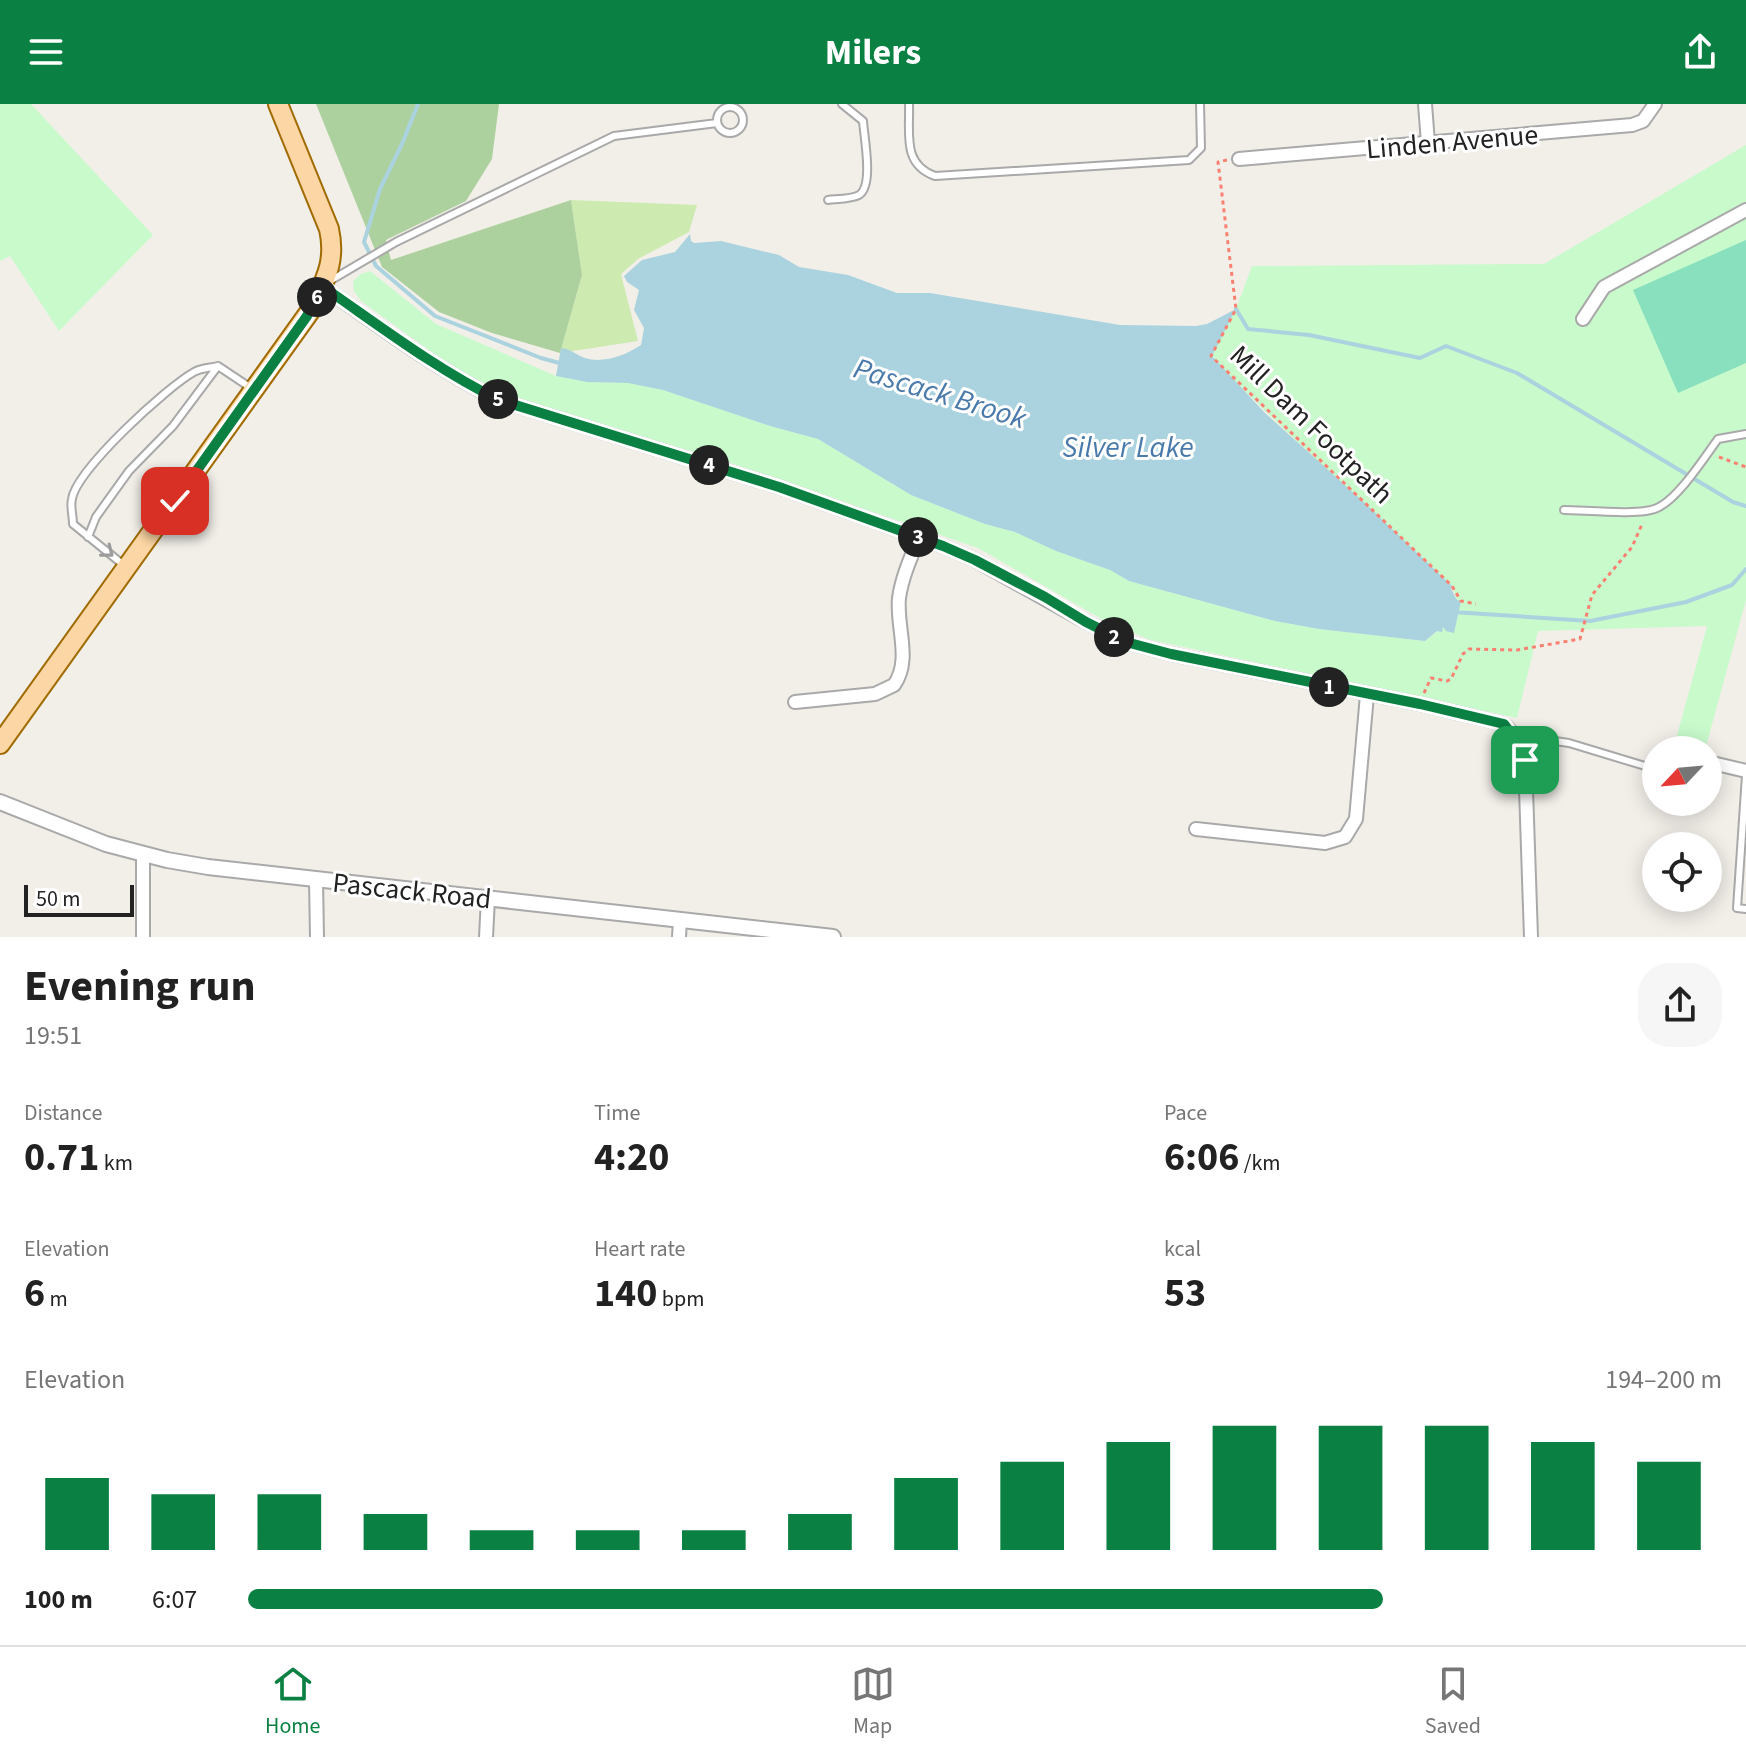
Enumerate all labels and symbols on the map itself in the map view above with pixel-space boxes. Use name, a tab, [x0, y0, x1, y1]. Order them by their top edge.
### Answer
street label: Linden Avenue	[1364, 115, 1540, 169]
pin: 6	[297, 277, 337, 317]
street label: Mill Dam Footpath	[1221, 336, 1402, 513]
water label: Pascack Brook	[848, 347, 1032, 440]
pin: 5	[478, 379, 518, 419]
water label: Silver Lake	[1062, 426, 1194, 469]
pin: 4	[689, 445, 729, 485]
pin	[141, 467, 209, 535]
pin: 3	[898, 517, 938, 557]
one-way arrow	[99, 543, 114, 557]
pin: 2	[1094, 617, 1134, 657]
pin: 1	[1309, 667, 1349, 707]
pin	[1491, 726, 1559, 794]
north arrow	[1642, 736, 1722, 816]
street label: Pascack Road	[331, 863, 493, 919]
scale bar	[24, 881, 134, 917]

